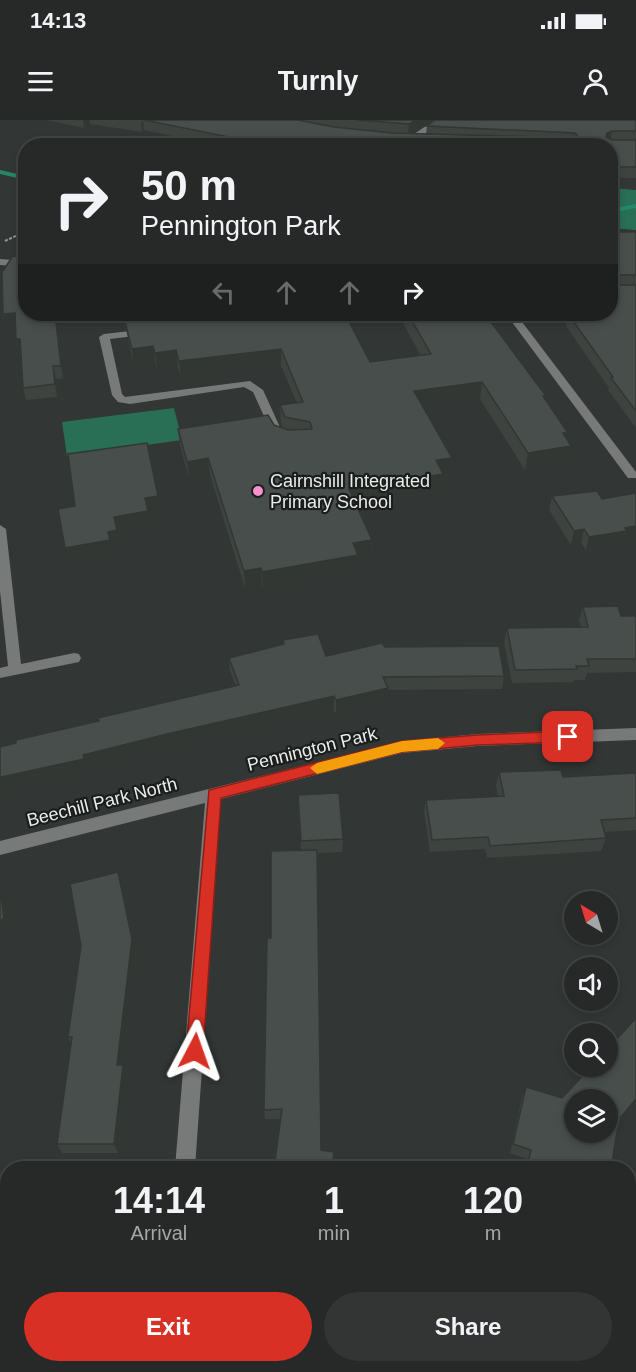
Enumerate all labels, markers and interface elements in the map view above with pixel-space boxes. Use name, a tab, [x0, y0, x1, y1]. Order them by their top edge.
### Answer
text: 14:13	[30, 8, 86, 33]
icon: menu	[24, 65, 57, 98]
icon: person	[579, 65, 612, 98]
text: Turnly	[278, 66, 358, 96]
icon: right	[42, 162, 120, 240]
text: 50 m	[141, 162, 237, 209]
text: Pennington Park	[141, 211, 341, 241]
icon: left	[207, 276, 240, 309]
icon: ahead	[270, 276, 303, 309]
icon: ahead	[333, 276, 366, 309]
icon: right	[396, 276, 429, 309]
place label: Cairnshill Integrated Primary School	[270, 471, 430, 512]
marker: Cairnshill Integrated Primary School	[251, 484, 265, 498]
pin	[542, 711, 593, 762]
icon: arrive	[551, 720, 584, 753]
street label: Pennington Park	[245, 723, 380, 775]
street label: Beechill Park North	[25, 774, 179, 830]
north arrow	[564, 891, 618, 945]
map controls	[564, 891, 618, 1143]
button: sound	[564, 957, 618, 1011]
position arrow	[163, 1019, 227, 1083]
button: search	[564, 1023, 618, 1077]
button: layers	[564, 1089, 618, 1143]
text: 14:14	[113, 1180, 205, 1221]
text: 1	[324, 1180, 344, 1221]
text: 120	[463, 1180, 523, 1221]
text: Arrival	[131, 1222, 187, 1244]
text: min	[318, 1222, 350, 1244]
text: m	[485, 1222, 501, 1244]
button: Exit	[24, 1292, 312, 1361]
button: Share	[324, 1292, 612, 1361]

